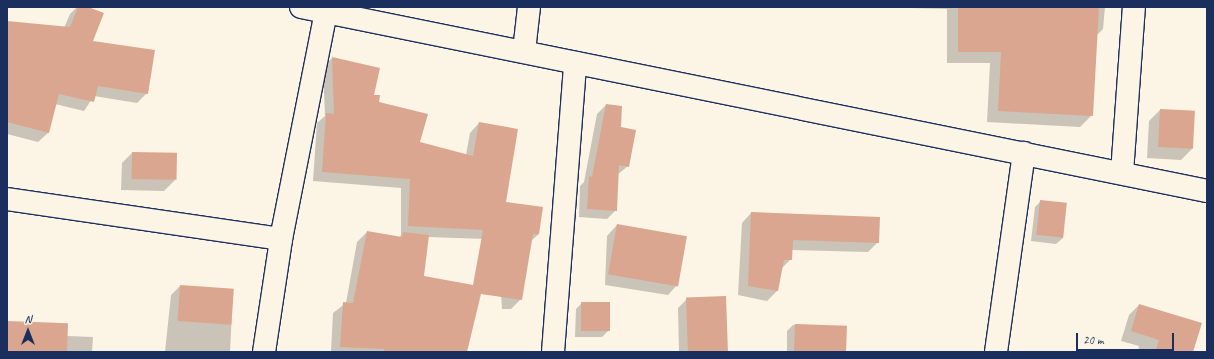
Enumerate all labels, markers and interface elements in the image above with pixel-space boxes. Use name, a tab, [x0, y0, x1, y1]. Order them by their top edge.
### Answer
north arrow	[8, 311, 48, 351]
text: N	[25, 312, 31, 326]
scale bar	[1078, 325, 1176, 351]
text: 20 m	[1083, 332, 1103, 348]

